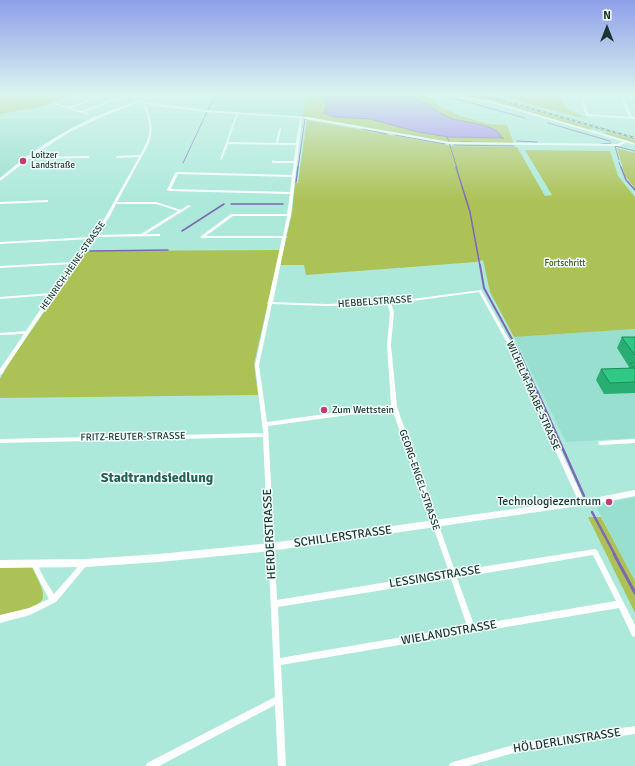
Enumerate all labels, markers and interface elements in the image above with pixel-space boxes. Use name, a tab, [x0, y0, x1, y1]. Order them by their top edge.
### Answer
north arrow	[587, 8, 627, 48]
text: N	[603, 9, 611, 22]
place label: Loitzer Landstraße	[31, 151, 75, 172]
marker: Loitzer Landstraße	[18, 156, 28, 166]
street label: HEINRICH-HEINE-STRASSE	[38, 219, 108, 313]
park label: Fortschritt	[544, 259, 586, 269]
street label: HEBBELSTRASSE	[337, 293, 413, 311]
street label: WILHELM-RAABE-STRASSE	[503, 340, 563, 452]
place label: Zum Wettstein	[332, 404, 394, 416]
marker: Zum Wettstein	[319, 405, 329, 415]
street label: GEORG-ENGEL-STRASSE	[396, 428, 442, 532]
street label: FRITZ-REUTER-STRASSE	[80, 430, 186, 444]
district label: Stadtrandsiedlung	[101, 470, 213, 486]
street label: HERDERSTRASSE	[260, 488, 280, 580]
place label: Technologiezentrum	[497, 495, 601, 509]
marker: Technologiezentrum	[604, 497, 614, 507]
street label: SCHILLERSTRASSE	[293, 523, 393, 551]
street label: LESSINGSTRASSE	[388, 563, 482, 591]
street label: WIELANDSTRASSE	[400, 618, 498, 648]
street label: HÖLDERLINSTRASSE	[512, 725, 622, 757]

